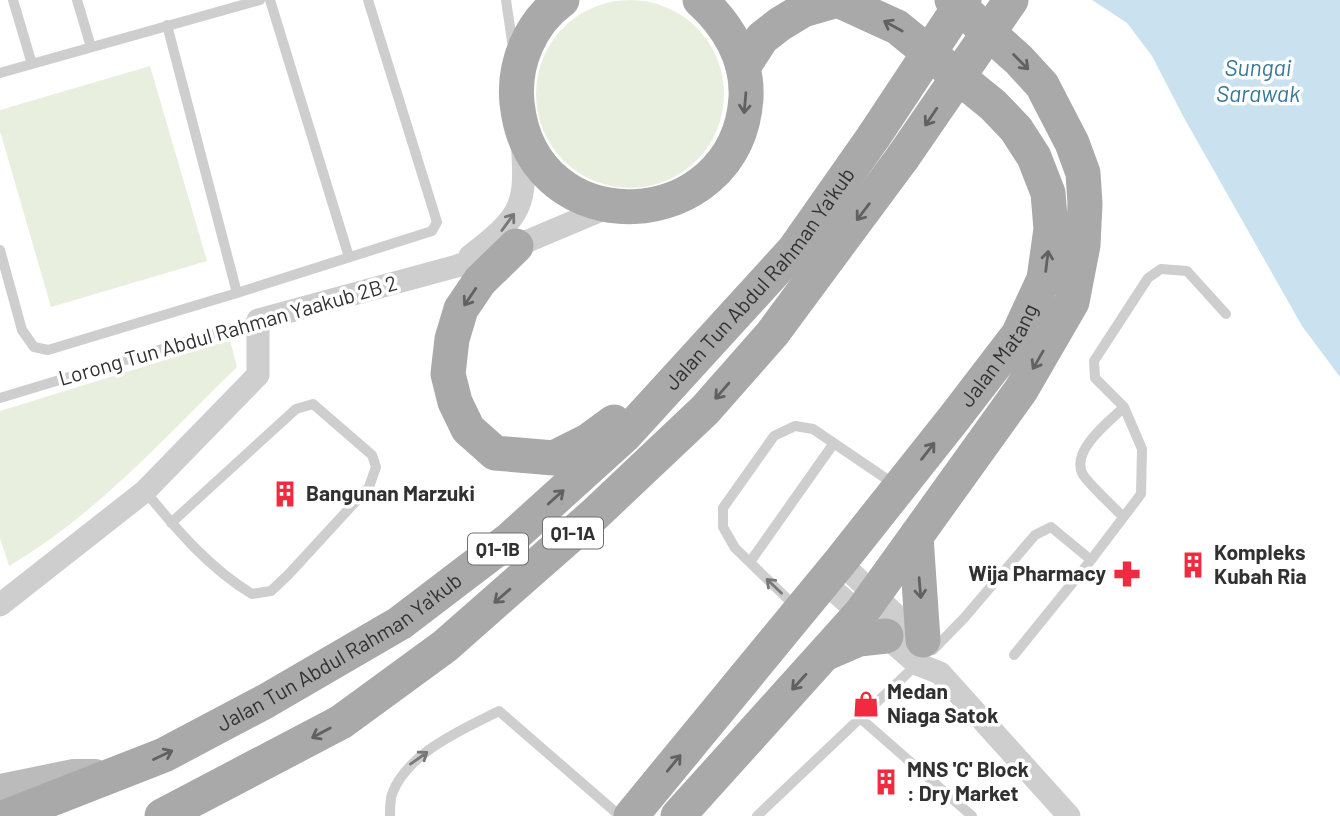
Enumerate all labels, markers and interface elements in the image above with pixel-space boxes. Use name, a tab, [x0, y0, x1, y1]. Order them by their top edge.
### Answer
one-way arrow	[883, 19, 903, 33]
water label: Sungai Sarawak	[1216, 53, 1300, 107]
one-way arrow	[1012, 54, 1029, 71]
one-way arrow	[738, 91, 751, 114]
one-way arrow	[924, 107, 938, 126]
street label: Jalan Tun Abdul Rahman Ya'kub	[658, 162, 859, 395]
one-way arrow	[855, 202, 870, 221]
one-way arrow	[501, 213, 515, 232]
one-way arrow	[1040, 250, 1053, 273]
street label: Lorong Tun Abdul Rahman Yaakub 2B 2	[55, 269, 400, 390]
one-way arrow	[462, 286, 476, 306]
street label: Jalan Matang	[953, 299, 1042, 411]
one-way arrow	[1031, 350, 1045, 370]
one-way arrow	[714, 382, 730, 400]
one-way arrow	[920, 443, 936, 461]
building icon: Bangunan Marzuki	[270, 479, 300, 509]
place label: Bangunan Marzuki	[306, 480, 475, 505]
one-way arrow	[547, 489, 565, 505]
road number: Q1-1A	[543, 518, 603, 548]
road number: Q1-1B	[468, 534, 528, 564]
place label: Kompleks Kubah Ria	[1214, 539, 1307, 588]
building icon: Kompleks Kubah Ria	[1178, 550, 1208, 580]
pharmacy icon: Wija Pharmacy	[1112, 559, 1142, 589]
place label: Wija Pharmacy	[968, 560, 1106, 585]
street label: Jalan Tun Abdul Rahman Ya'kub	[212, 567, 466, 736]
one-way arrow	[914, 576, 927, 599]
one-way arrow	[766, 578, 783, 595]
one-way arrow	[493, 588, 511, 604]
one-way arrow	[790, 673, 807, 690]
place label: Medan Niaga Satok	[887, 678, 998, 727]
shop icon: Medan Niaga Satok	[851, 689, 881, 719]
one-way arrow	[311, 726, 332, 740]
one-way arrow	[152, 748, 173, 761]
one-way arrow	[409, 751, 428, 765]
one-way arrow	[666, 755, 682, 773]
place label: MNS 'C' Block : Dry Market	[907, 756, 1029, 805]
building icon: MNS 'C' Block : Dry Market	[871, 767, 901, 797]

